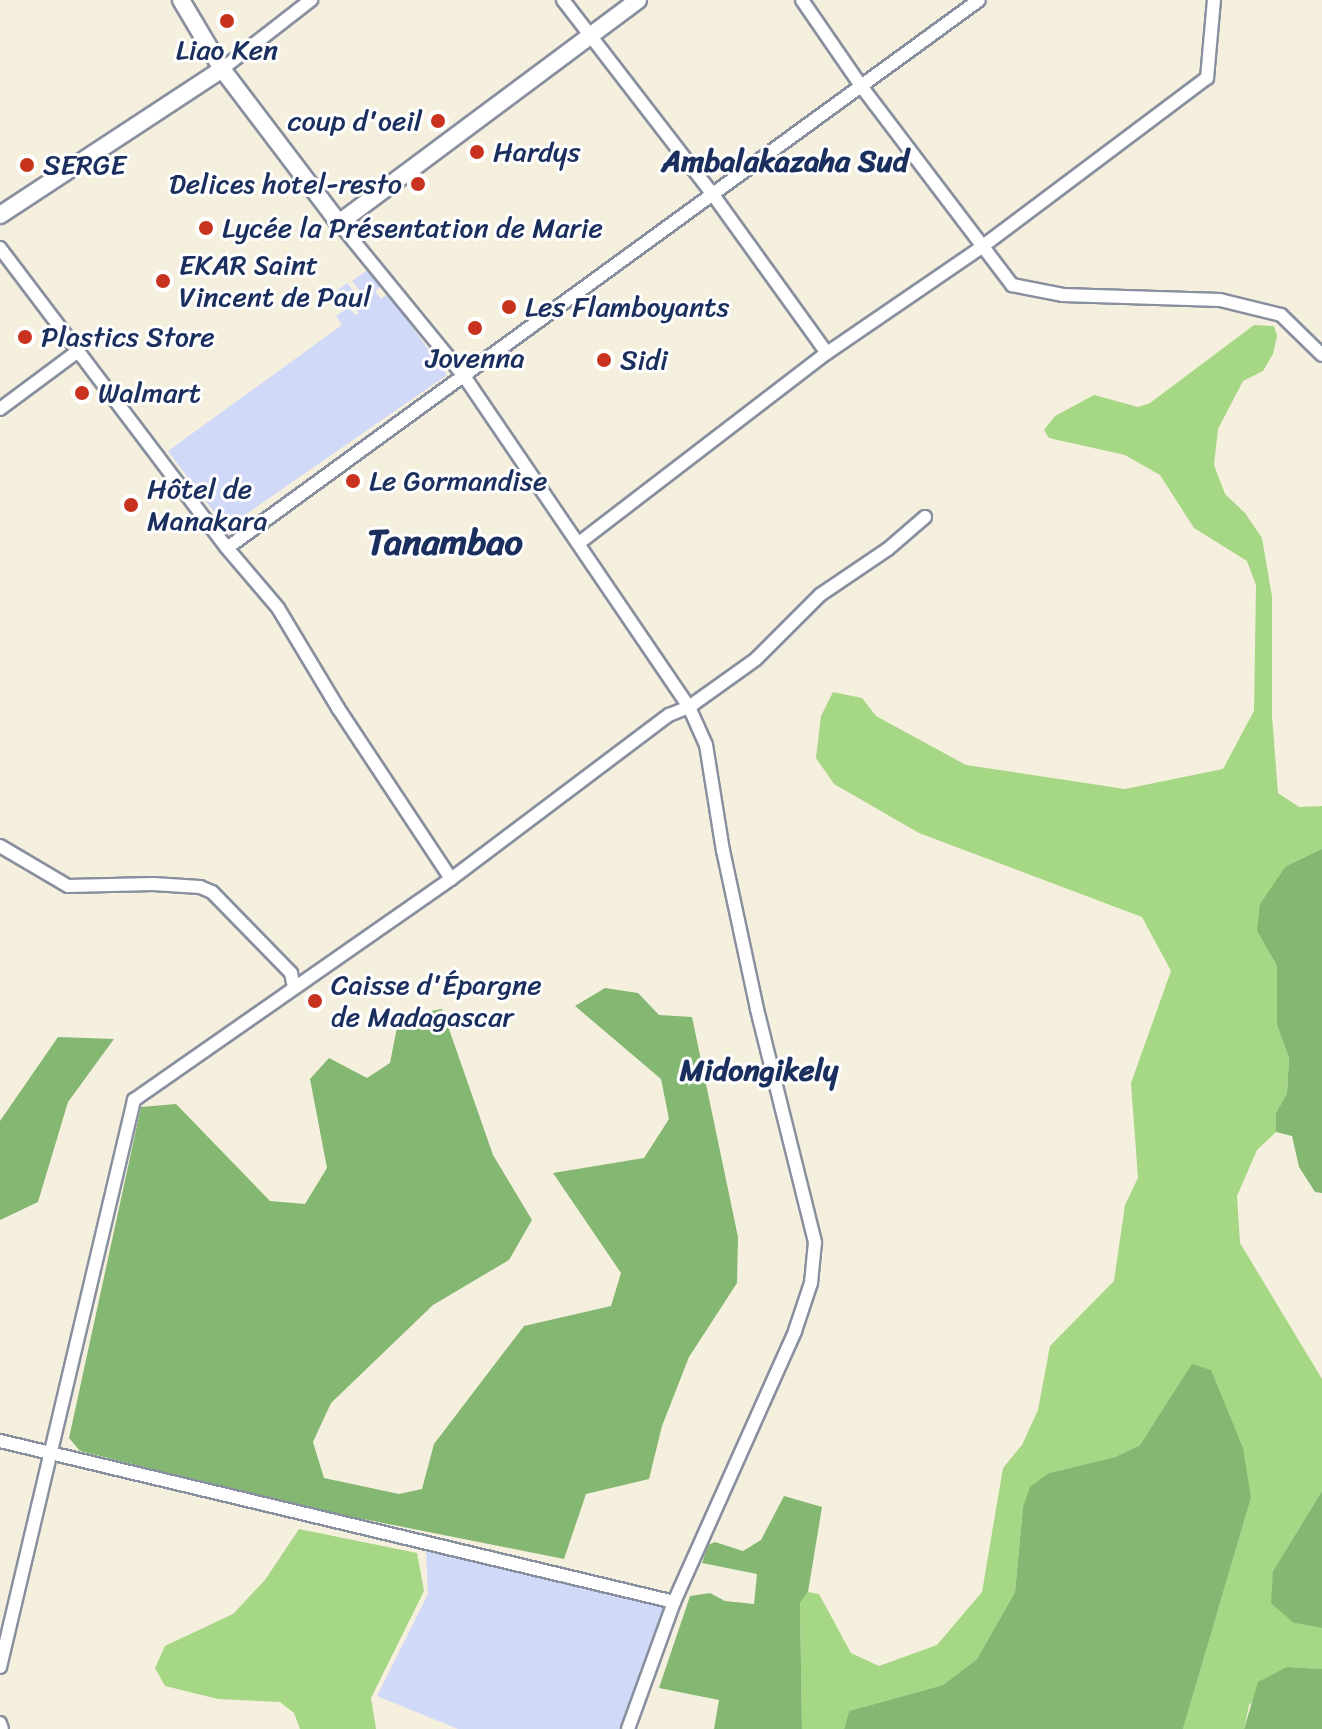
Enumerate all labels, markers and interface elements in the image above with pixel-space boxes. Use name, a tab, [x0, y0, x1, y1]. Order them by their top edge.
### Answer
marker: Liao Ken	[218, 12, 236, 30]
place label: Liao Ken	[176, 33, 278, 67]
place label: coup d'oeil	[287, 104, 422, 138]
marker: coup d'oeil	[429, 112, 447, 130]
place label: Hardys	[493, 135, 580, 169]
marker: Hardys	[468, 143, 486, 161]
district label: Ambalakazaha Sud	[661, 143, 909, 179]
place label: SERGE	[43, 148, 126, 182]
marker: SERGE	[18, 156, 36, 174]
place label: Delices hotel-resto	[169, 167, 402, 201]
marker: Delices hotel-resto	[409, 175, 427, 193]
place label: Lycée la Présentation de Marie	[222, 211, 603, 245]
marker: Lycée la Présentation de Marie	[197, 219, 215, 237]
place label: EKAR Saint Vincent de Paul	[179, 248, 372, 314]
marker: EKAR Saint Vincent de Paul	[154, 272, 172, 290]
place label: Les Flamboyants	[525, 290, 728, 324]
marker: Les Flamboyants	[500, 298, 518, 316]
marker: Jovenna	[466, 319, 484, 337]
place label: Plastics Store	[41, 320, 216, 354]
marker: Plastics Store	[16, 328, 34, 346]
place label: Jovenna	[425, 341, 525, 375]
place label: Sidi	[620, 343, 668, 377]
marker: Sidi	[595, 351, 613, 369]
place label: Walmart	[98, 376, 201, 410]
marker: Walmart	[73, 384, 91, 402]
place label: Le Gormandise	[369, 464, 547, 498]
place label: Hôtel de Manakara	[147, 472, 268, 538]
marker: Le Gormandise	[344, 472, 362, 490]
marker: Hôtel de Manakara	[122, 496, 140, 514]
district label: Tanambao	[367, 521, 523, 565]
place label: Caisse d'Épargne de Madagascar	[331, 968, 542, 1034]
marker: Caisse d'Épargne de Madagascar	[306, 992, 324, 1010]
district label: Midongikely	[680, 1052, 838, 1088]

